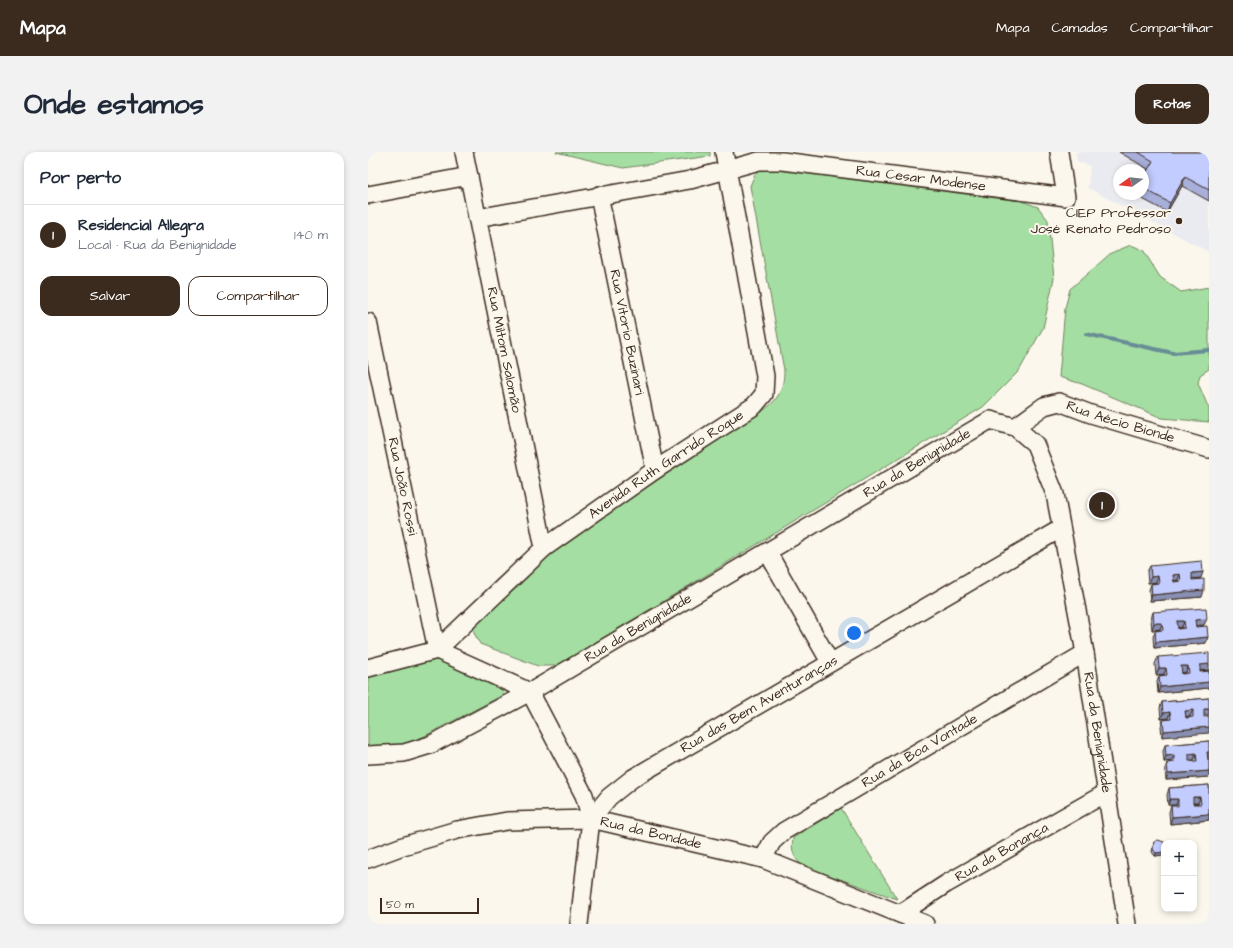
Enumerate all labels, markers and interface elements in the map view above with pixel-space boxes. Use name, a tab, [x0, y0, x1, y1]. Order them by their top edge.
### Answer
text: Mapa	[20, 15, 66, 42]
text: Mapa	[996, 18, 1030, 38]
text: Camadas	[1052, 18, 1108, 38]
text: Compartilhar	[1130, 18, 1213, 38]
button: Rotas	[1135, 84, 1209, 124]
text: Onde estamos	[24, 85, 204, 124]
street label: Rua Cesar Modense	[855, 160, 987, 197]
north arrow	[1113, 164, 1149, 200]
text: Por perto	[40, 166, 121, 190]
place label: CIEP Professor José Renato Pedroso	[1031, 203, 1171, 239]
text: Residencial Allegra	[78, 215, 204, 236]
marker: CIEP Professor José Renato Pedroso	[1174, 216, 1184, 226]
text: 1	[52, 226, 54, 244]
text: 140 m	[294, 226, 328, 244]
text: Local · Rua da Benignidade	[78, 236, 237, 254]
street label: Rua Vitorio Buzinari	[604, 268, 649, 397]
button: Salvar	[40, 276, 180, 316]
button: Compartilhar	[188, 276, 328, 316]
street label: Rua Miltom Salomão	[482, 285, 526, 415]
street label: Rua Aécio Bionde	[1063, 396, 1177, 448]
street label: Avenida Ruth Garrido Roque	[584, 405, 748, 524]
street label: Rua da Benignidade	[859, 423, 975, 503]
street label: Rua João Rossi	[383, 436, 423, 537]
pin: 1	[1089, 490, 1115, 520]
street label: Rua da Benignidade	[581, 588, 696, 668]
your location	[844, 623, 864, 643]
street label: Rua das Bem Aventuranças	[677, 651, 842, 758]
street label: Rua da Benignidade	[1078, 671, 1117, 794]
street label: Rua da Boa Vontade	[858, 709, 982, 793]
street label: Rua da Bondade	[598, 811, 704, 855]
street label: Rua da Bonança	[951, 818, 1052, 887]
map controls	[1161, 840, 1197, 912]
button: +	[1161, 840, 1197, 876]
button: −	[1161, 876, 1197, 912]
scale bar	[380, 896, 479, 915]
text: 50 m	[386, 897, 414, 912]

